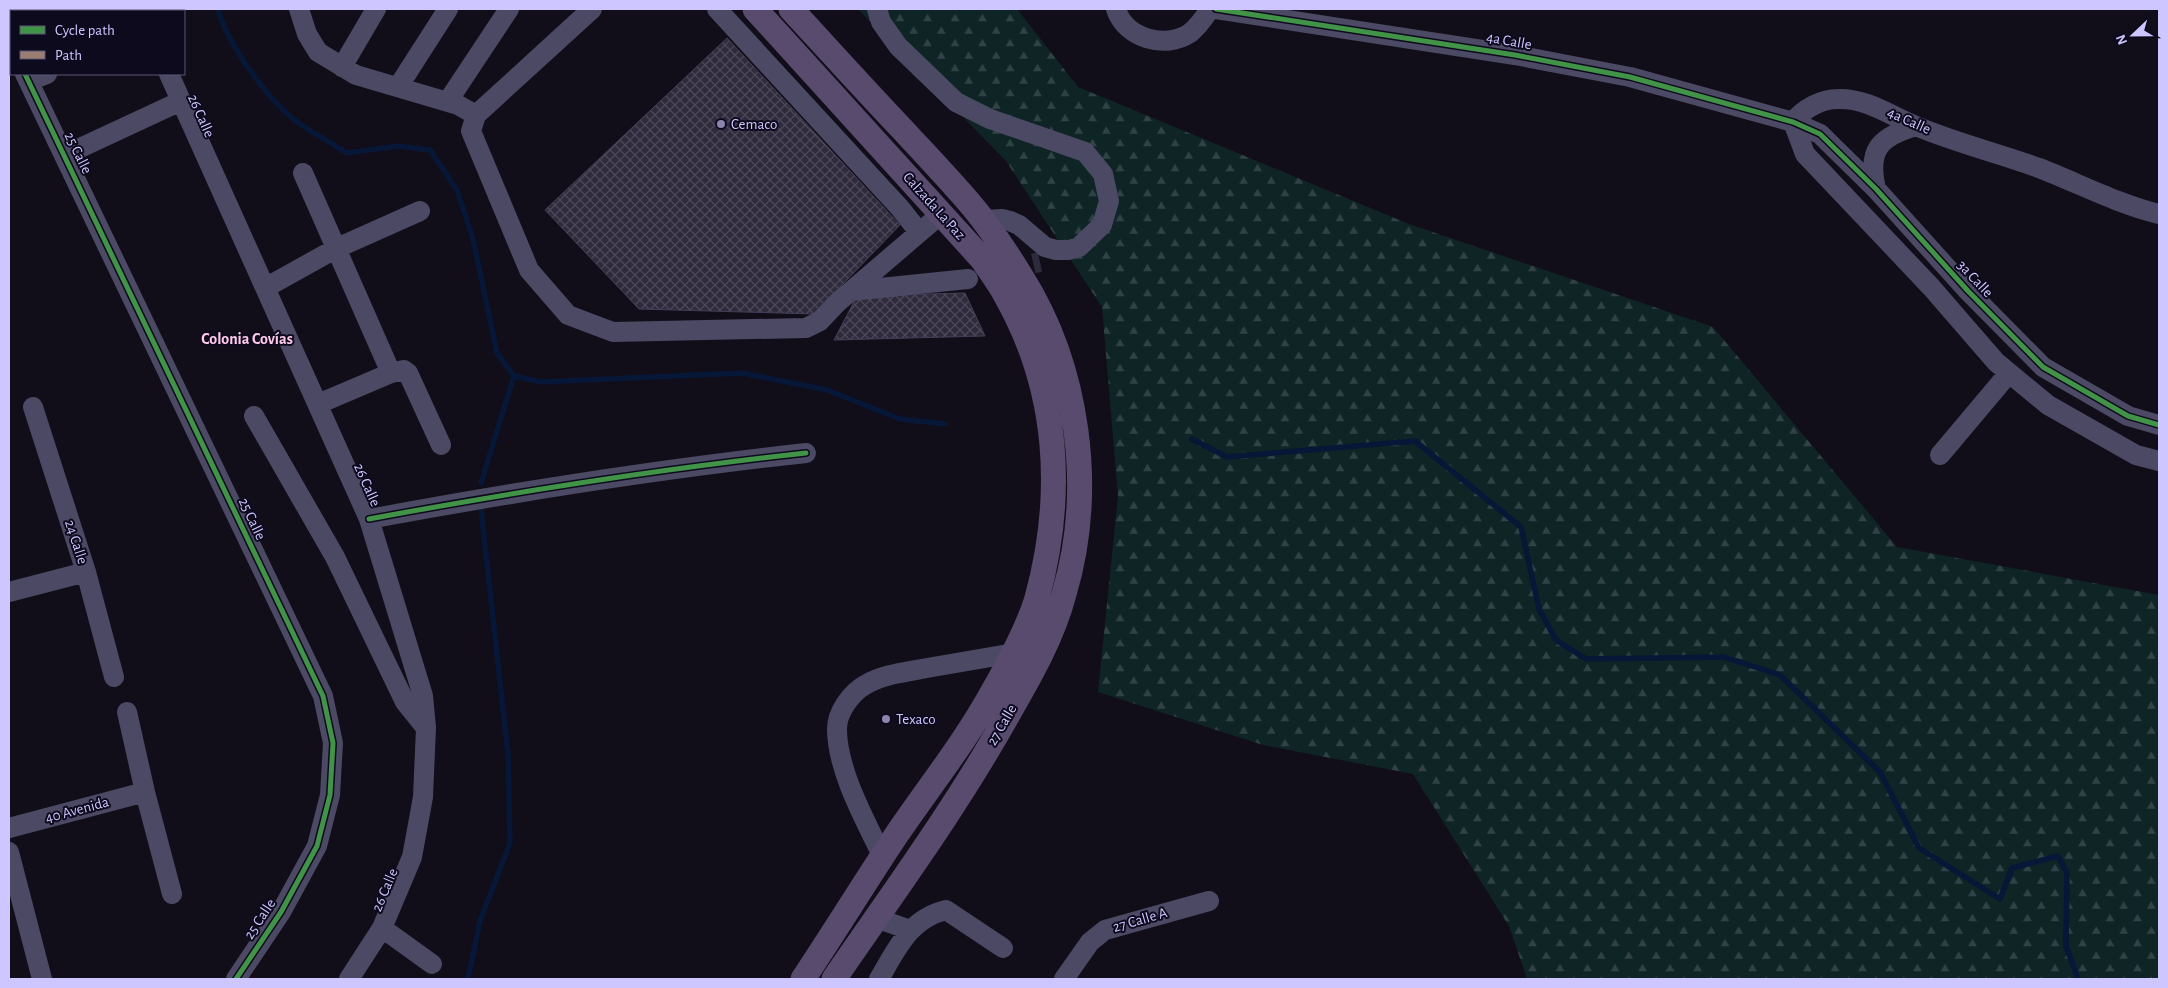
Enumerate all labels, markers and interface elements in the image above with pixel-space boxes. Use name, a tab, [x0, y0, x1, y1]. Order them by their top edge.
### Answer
legend	[10, 10, 185, 75]
north arrow	[2108, 10, 2158, 60]
text: Cycle path	[55, 23, 115, 38]
street label: 4a Calle	[1485, 30, 1533, 52]
text: N	[2114, 32, 2130, 47]
text: Path	[55, 48, 82, 63]
street label: 26 Calle	[185, 92, 217, 140]
street label: 4a Calle	[1885, 105, 1933, 137]
place label: Cemaco	[731, 117, 777, 132]
marker: Cemaco	[715, 118, 727, 130]
street label: 25 Calle	[61, 130, 95, 176]
street label: Calzada La Paz	[900, 169, 968, 243]
street label: 3a Calle	[1954, 258, 1996, 301]
district label: Colonia Covías	[201, 331, 293, 347]
street label: 26 Calle	[351, 461, 383, 509]
street label: 25 Calle	[236, 496, 268, 542]
street label: 24 Calle	[62, 518, 90, 566]
street label: 27 Calle	[984, 702, 1020, 748]
place label: Texaco	[896, 712, 936, 727]
marker: Texaco	[880, 713, 892, 725]
street label: 40 Avenida	[44, 794, 110, 826]
street label: 26 Calle	[369, 866, 401, 914]
street label: 25 Calle	[242, 896, 278, 942]
street label: 27 Calle A	[1111, 905, 1169, 935]

